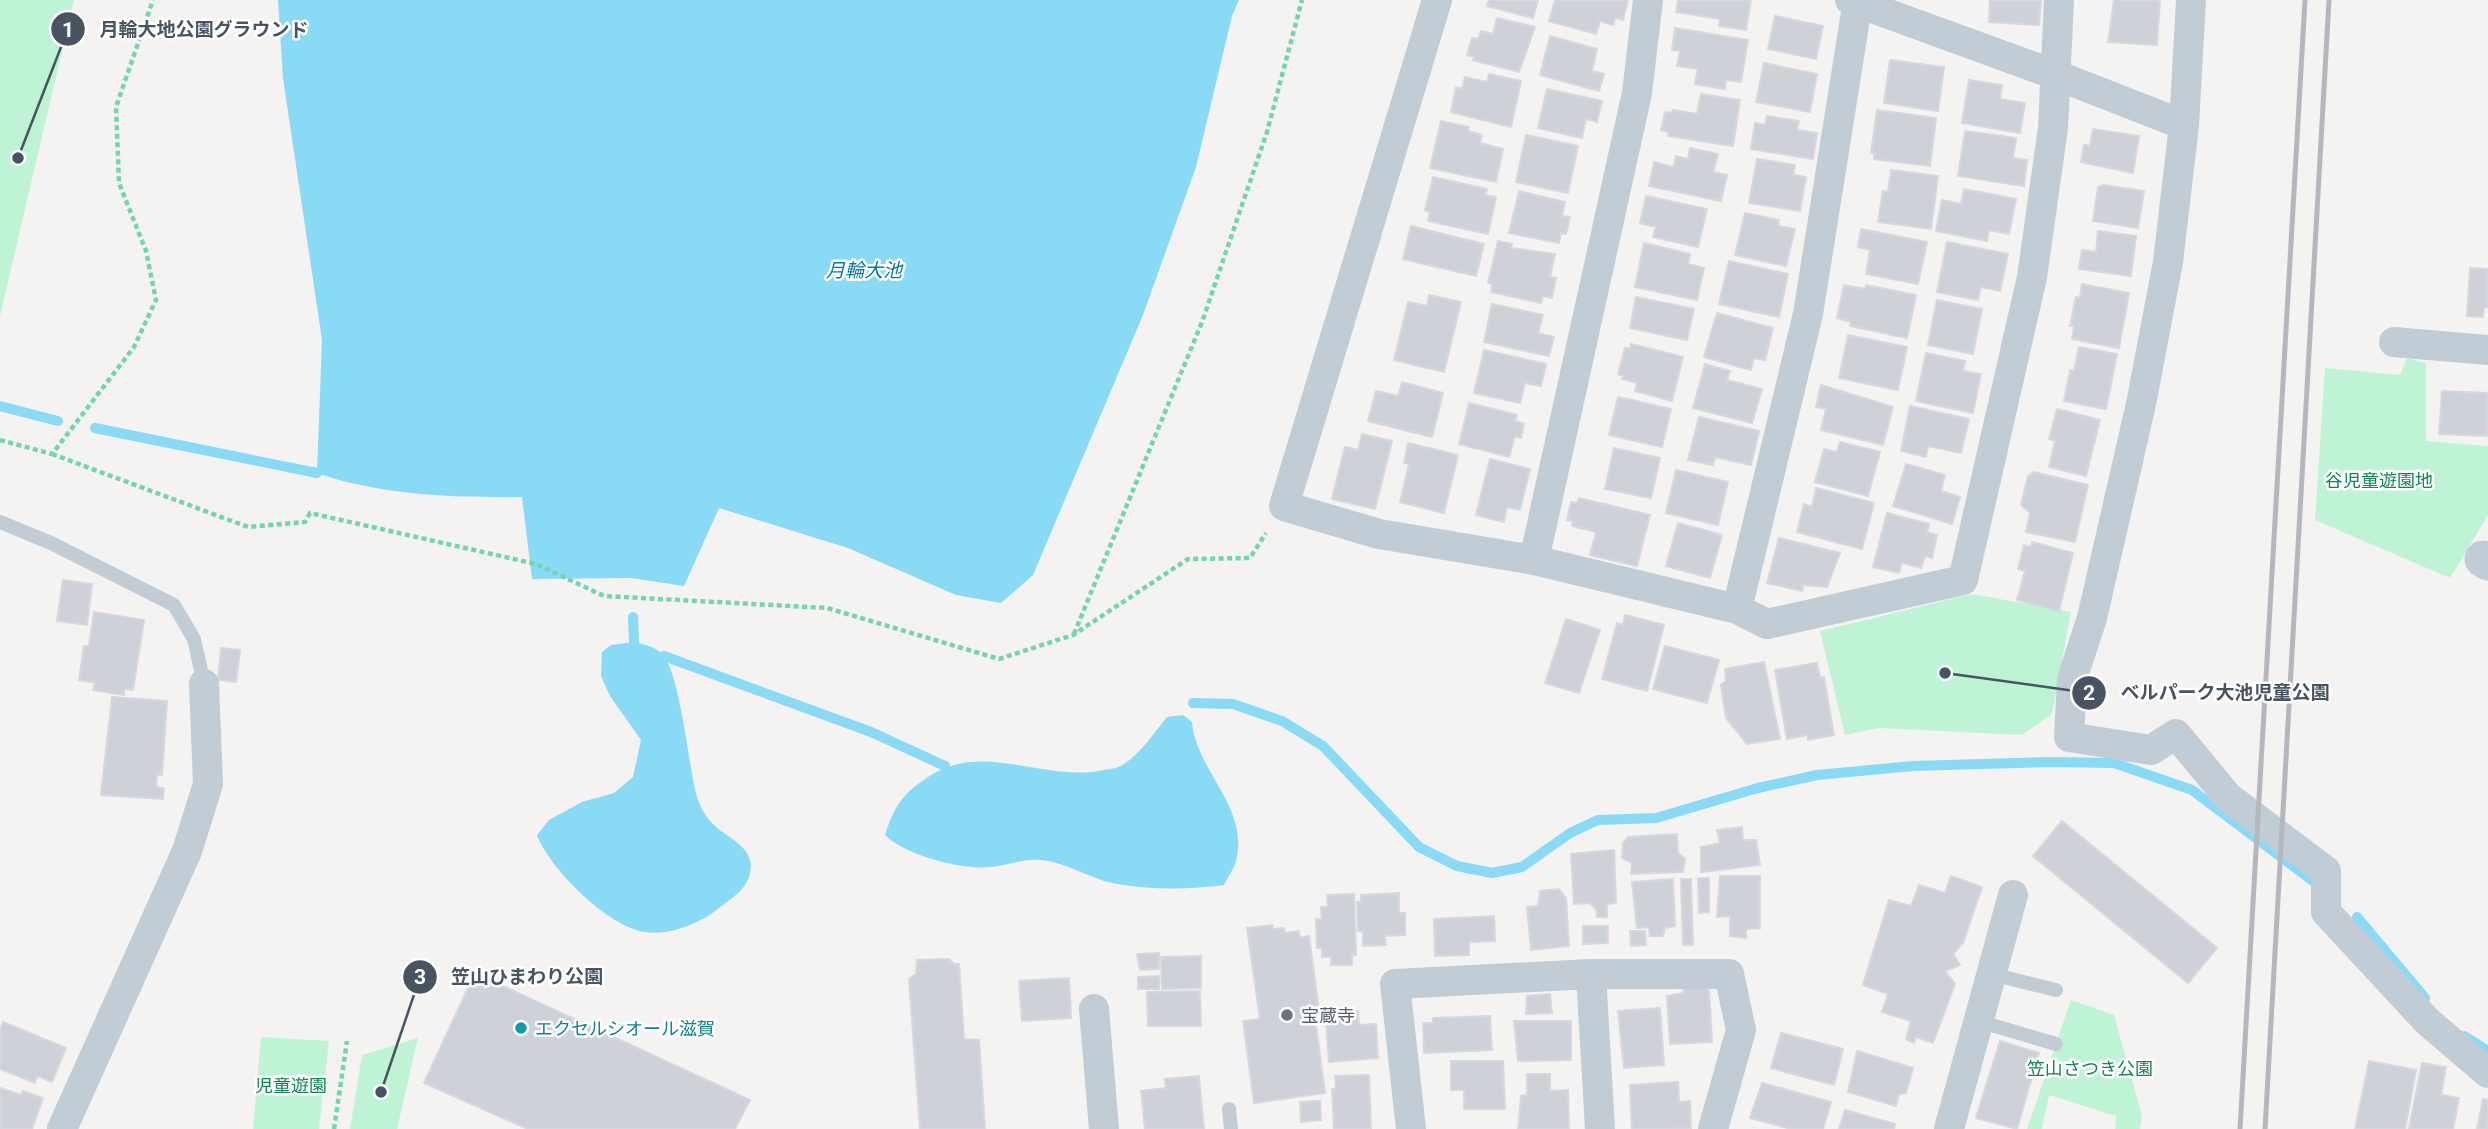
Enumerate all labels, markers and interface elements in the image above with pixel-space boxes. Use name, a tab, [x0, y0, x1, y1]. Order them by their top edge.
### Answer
callout: 月輪大地公園グラウンド	[51, 9, 323, 49]
text: 1	[62, 18, 74, 42]
text: 月輪大地公園グラウンド	[99, 18, 309, 41]
water label: 月輪大池	[826, 259, 904, 282]
park label: 谷児童遊園地	[2325, 470, 2433, 491]
callout: ベルパーク大池児童公園	[2071, 673, 2343, 713]
text: 2	[2083, 681, 2095, 705]
text: ベルパーク大池児童公園	[2120, 681, 2330, 704]
callout: 笠山ひまわり公園	[402, 957, 617, 997]
text: 3	[414, 965, 426, 989]
text: 笠山ひまわり公園	[451, 965, 603, 988]
place label: 宝蔵寺	[1301, 1005, 1355, 1026]
marker: 宝蔵寺	[1279, 1007, 1295, 1023]
place label: エクセルシオール滋賀	[535, 1018, 715, 1039]
marker: エクセルシオール滋賀	[513, 1020, 529, 1036]
park label: 笠山さつき公園	[2027, 1058, 2153, 1079]
park label: 児童遊園	[255, 1075, 327, 1096]

